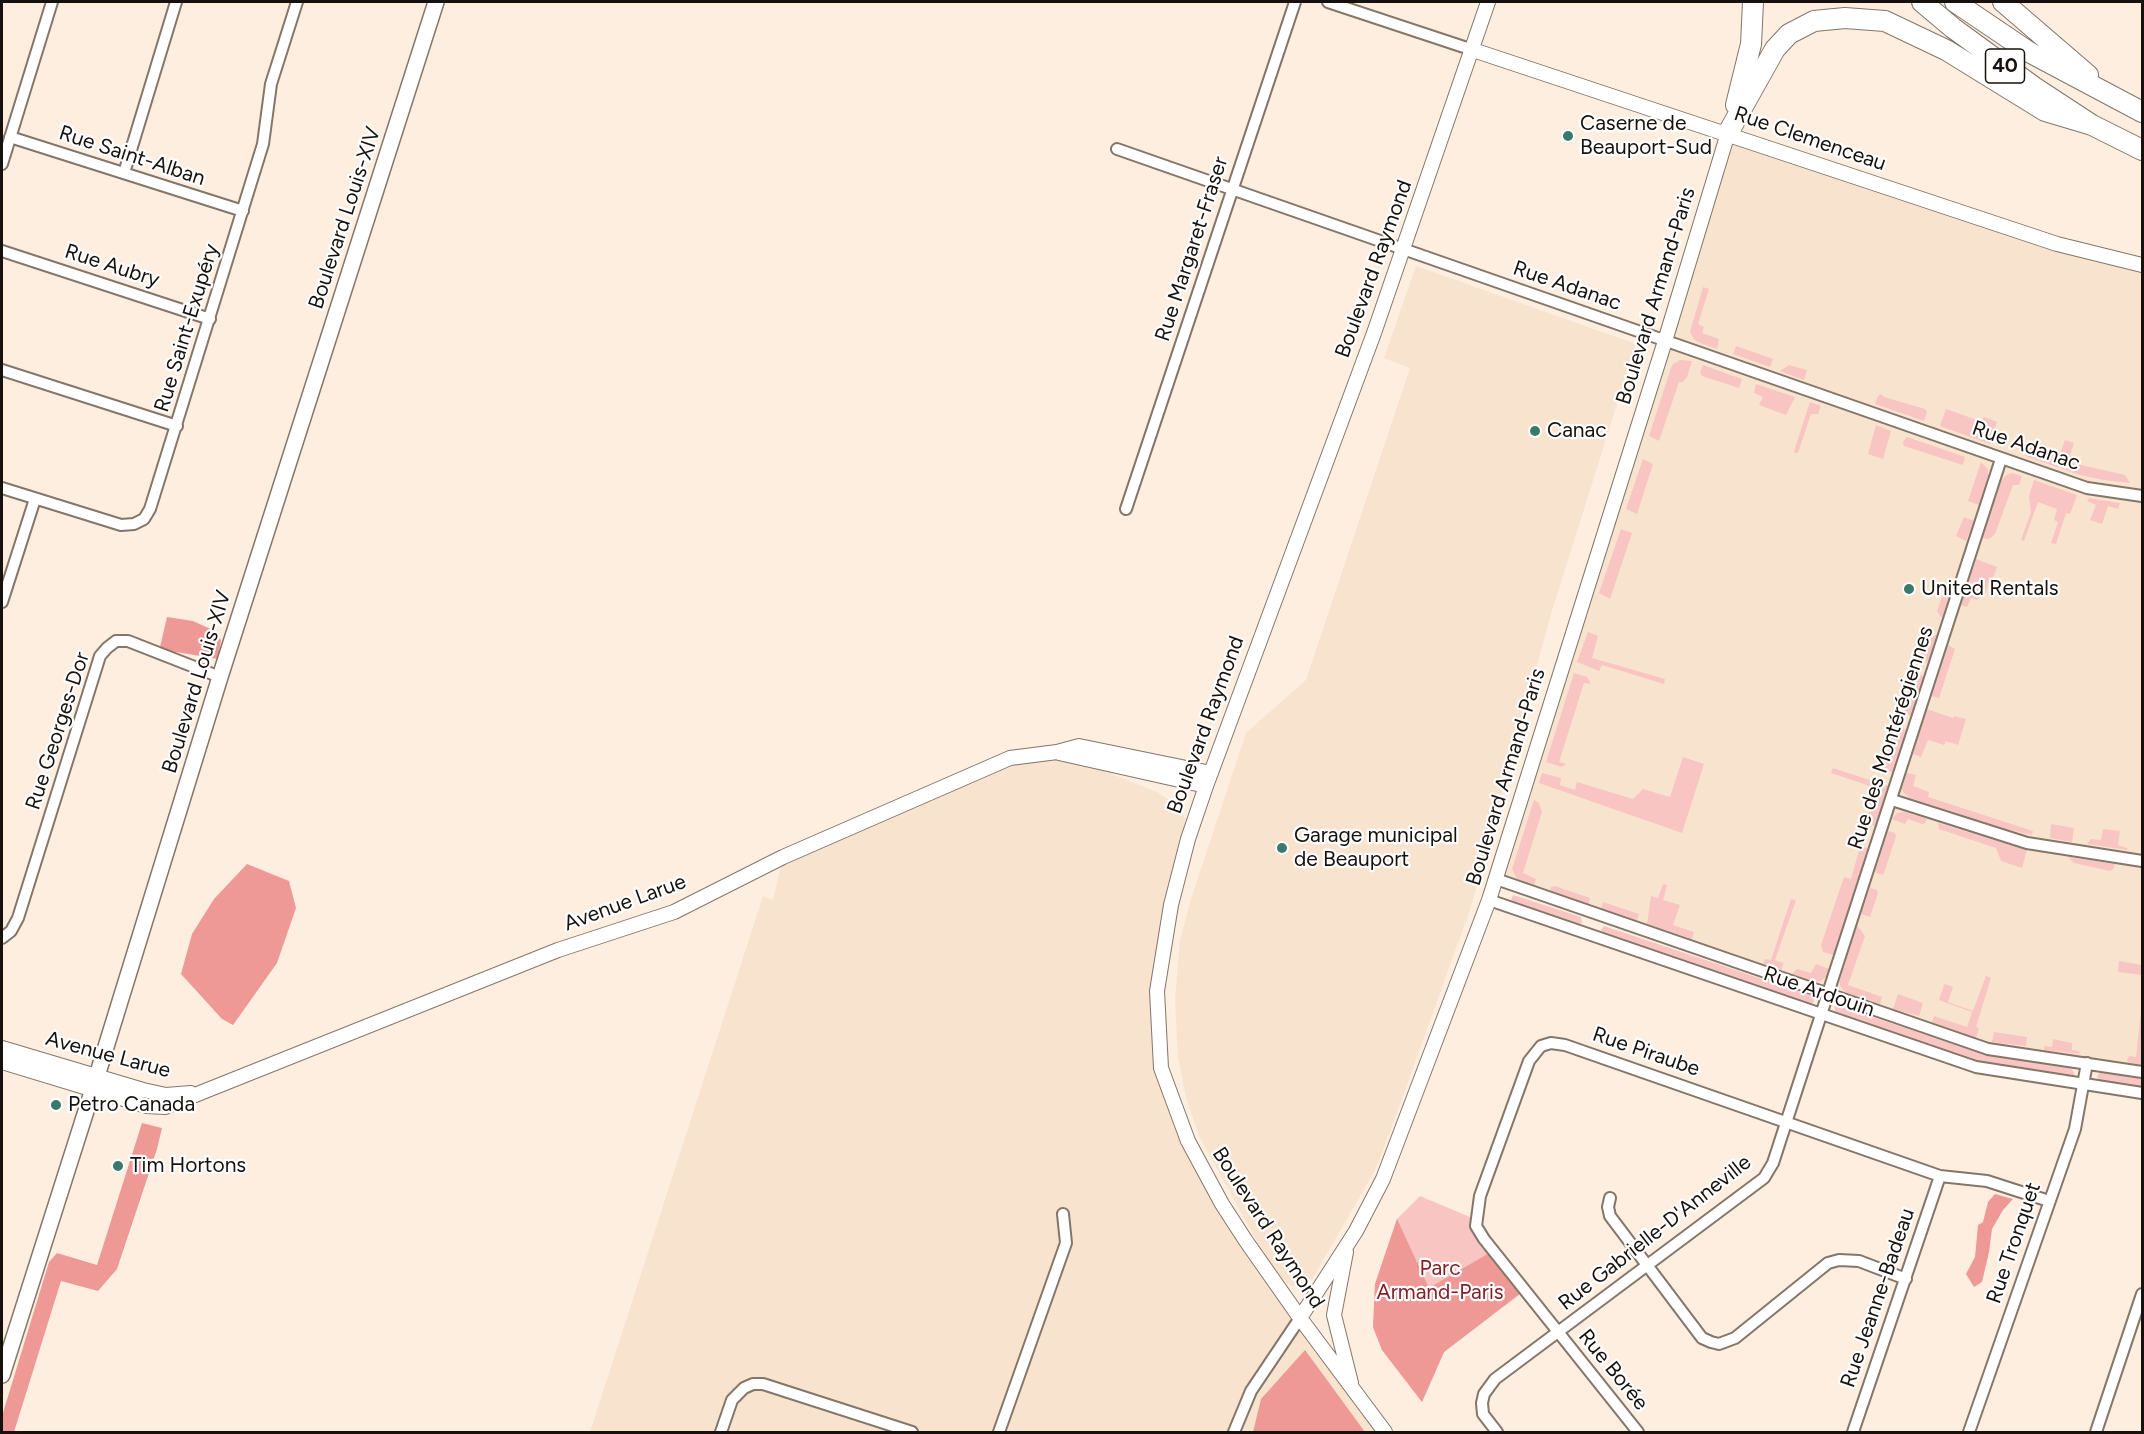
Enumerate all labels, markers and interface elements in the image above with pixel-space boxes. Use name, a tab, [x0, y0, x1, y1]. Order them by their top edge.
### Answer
road number: 40	[1986, 49, 2024, 83]
street label: Rue Clemenceau	[1731, 101, 1889, 177]
place label: Caserne de Beauport-Sud	[1580, 111, 1712, 161]
street label: Rue Saint-Alban	[56, 121, 208, 191]
street label: Boulevard Louis-XIV	[304, 124, 386, 312]
marker: Caserne de Beauport-Sud	[1561, 129, 1575, 143]
street label: Rue Margaret-Fraser	[1150, 153, 1234, 345]
street label: Boulevard Raymond	[1330, 177, 1418, 361]
street label: Boulevard Armand-Paris	[1611, 184, 1701, 408]
street label: Rue Aubry	[62, 239, 162, 293]
street label: Rue Saint-Exupéry	[149, 241, 225, 415]
street label: Rue Adanac	[1510, 256, 1624, 316]
street label: Rue Adanac	[1969, 416, 2083, 476]
place label: Canac	[1547, 418, 1607, 444]
marker: Canac	[1528, 424, 1542, 438]
place label: United Rentals	[1921, 576, 2059, 602]
marker: United Rentals	[1902, 582, 1916, 596]
street label: Boulevard Louis-XIV	[157, 588, 237, 776]
street label: Rue des Montérégiennes	[1843, 623, 1939, 853]
street label: Boulevard Raymond	[1162, 633, 1250, 817]
street label: Rue Georges-Dor	[21, 649, 95, 813]
street label: Boulevard Armand-Paris	[1461, 665, 1551, 889]
place label: Garage municipal de Beauport	[1294, 823, 1458, 873]
marker: Garage municipal de Beauport	[1275, 841, 1289, 855]
street label: Avenue Larue	[560, 869, 690, 937]
street label: Rue Ardouin	[1760, 961, 1878, 1023]
street label: Rue Piraube	[1589, 1022, 1703, 1082]
street label: Avenue Larue	[43, 1026, 173, 1084]
place label: Petro Canada	[68, 1092, 195, 1118]
marker: Petro Canada	[49, 1098, 63, 1112]
street label: Boulevard Raymond	[1206, 1143, 1330, 1313]
street label: Rue Gabrielle-D'Anneville	[1554, 1150, 1756, 1316]
place label: Tim Hortons	[130, 1153, 246, 1179]
marker: Tim Hortons	[111, 1159, 125, 1173]
street label: Rue Tronquet	[1982, 1179, 2046, 1307]
street label: Rue Jeanne-Badeau	[1835, 1205, 1921, 1391]
park label: Parc Armand-Paris	[1376, 1256, 1504, 1306]
street label: Rue Borée	[1573, 1325, 1653, 1415]

